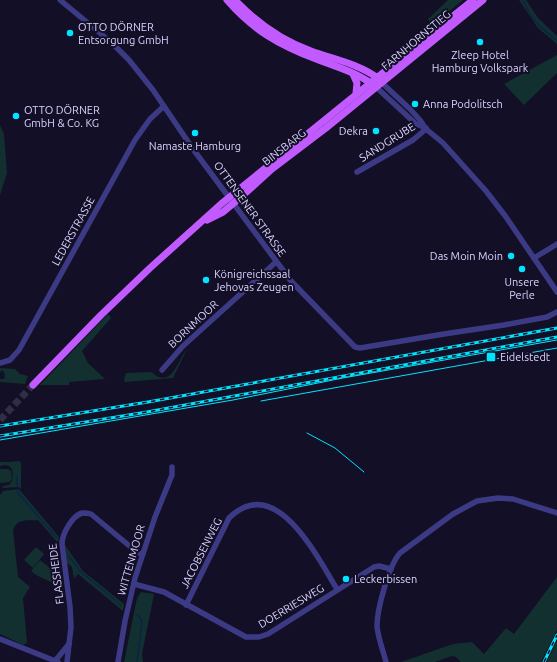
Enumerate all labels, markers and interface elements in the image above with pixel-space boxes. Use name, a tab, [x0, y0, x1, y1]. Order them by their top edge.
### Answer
street label: FARNHORNSTIEG	[379, 8, 453, 72]
place label: OTTO DÖRNER Entsorgung GmbH	[78, 21, 169, 46]
marker: OTTO DÖRNER Entsorgung GmbH	[65, 28, 75, 38]
marker: Zleep Hotel Hamburg Volkspark	[475, 37, 485, 47]
place label: Zleep Hotel Hamburg Volkspark	[432, 49, 529, 74]
place label: Anna Podolitsch	[423, 98, 503, 110]
marker: Anna Podolitsch	[410, 99, 420, 109]
place label: OTTO DÖRNER GmbH & Co. KG	[24, 104, 100, 129]
marker: OTTO DÖRNER GmbH & Co. KG	[11, 111, 21, 121]
street label: SANDGRUBE	[357, 120, 417, 164]
place label: Dekra	[339, 125, 368, 137]
street label: BINSBARG	[260, 126, 308, 168]
marker: Dekra	[371, 126, 381, 136]
marker: Namaste Hamburg	[190, 128, 200, 138]
place label: Namaste Hamburg	[149, 140, 241, 152]
street label: OTTENSENER STRASSE	[212, 159, 288, 259]
street label: LEDERSTRASSE	[49, 195, 97, 267]
place label: Das Moin Moin	[430, 250, 503, 262]
marker: Das Moin Moin	[506, 251, 516, 261]
marker: Unsere Perle	[517, 264, 527, 274]
place label: Königreichssaal Jehovas Zeugen	[214, 268, 294, 293]
marker: Königreichssaal Jehovas Zeugen	[201, 275, 211, 285]
place label: Unsere Perle	[505, 276, 539, 301]
street label: BORNMOOR	[166, 298, 220, 350]
marker: Eidelstedt	[485, 351, 497, 363]
place label: Eidelstedt	[500, 351, 551, 363]
street label: JACOBSENWEG	[178, 516, 224, 590]
street label: WITTENMOOR	[115, 523, 147, 597]
street label: FLASSHEIDE	[46, 543, 66, 605]
place label: Leckerbissen	[354, 573, 417, 585]
marker: Leckerbissen	[341, 574, 351, 584]
street label: DOERRIESWEG	[256, 582, 326, 630]

